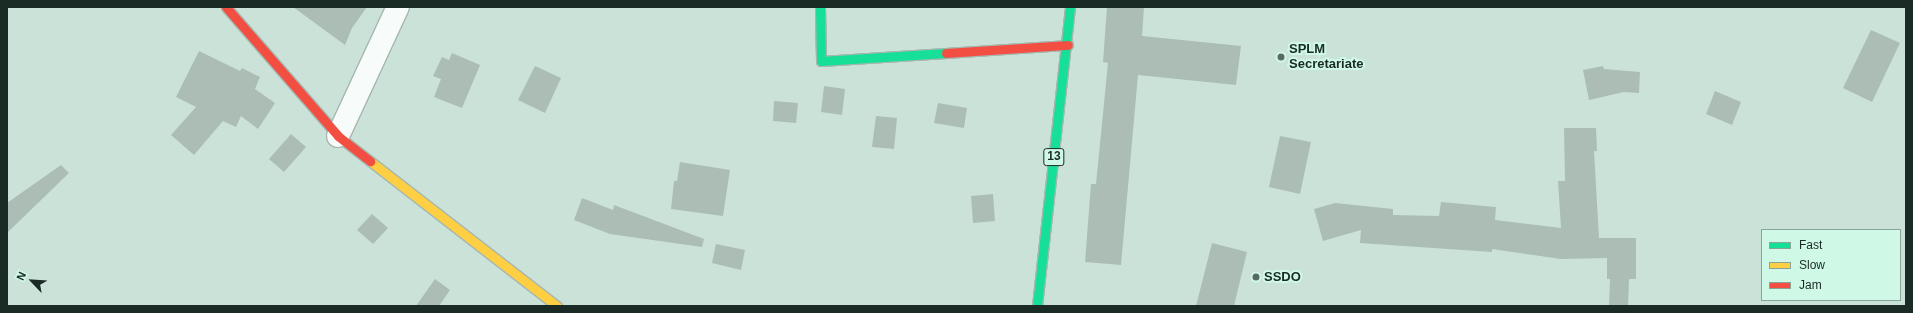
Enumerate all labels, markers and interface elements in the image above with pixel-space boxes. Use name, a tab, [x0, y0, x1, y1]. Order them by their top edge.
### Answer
place label: SPLM Secretariate	[1289, 42, 1363, 73]
marker: SPLM Secretariate	[1276, 52, 1286, 62]
road number: 13	[1043, 147, 1065, 167]
legend	[1761, 229, 1901, 301]
text: Fast	[1799, 238, 1822, 252]
text: Slow	[1799, 258, 1825, 272]
north arrow	[12, 261, 52, 301]
place label: SSDO	[1264, 269, 1301, 285]
text: N	[14, 270, 28, 282]
marker: SSDO	[1251, 272, 1261, 282]
text: Jam	[1799, 278, 1822, 292]

